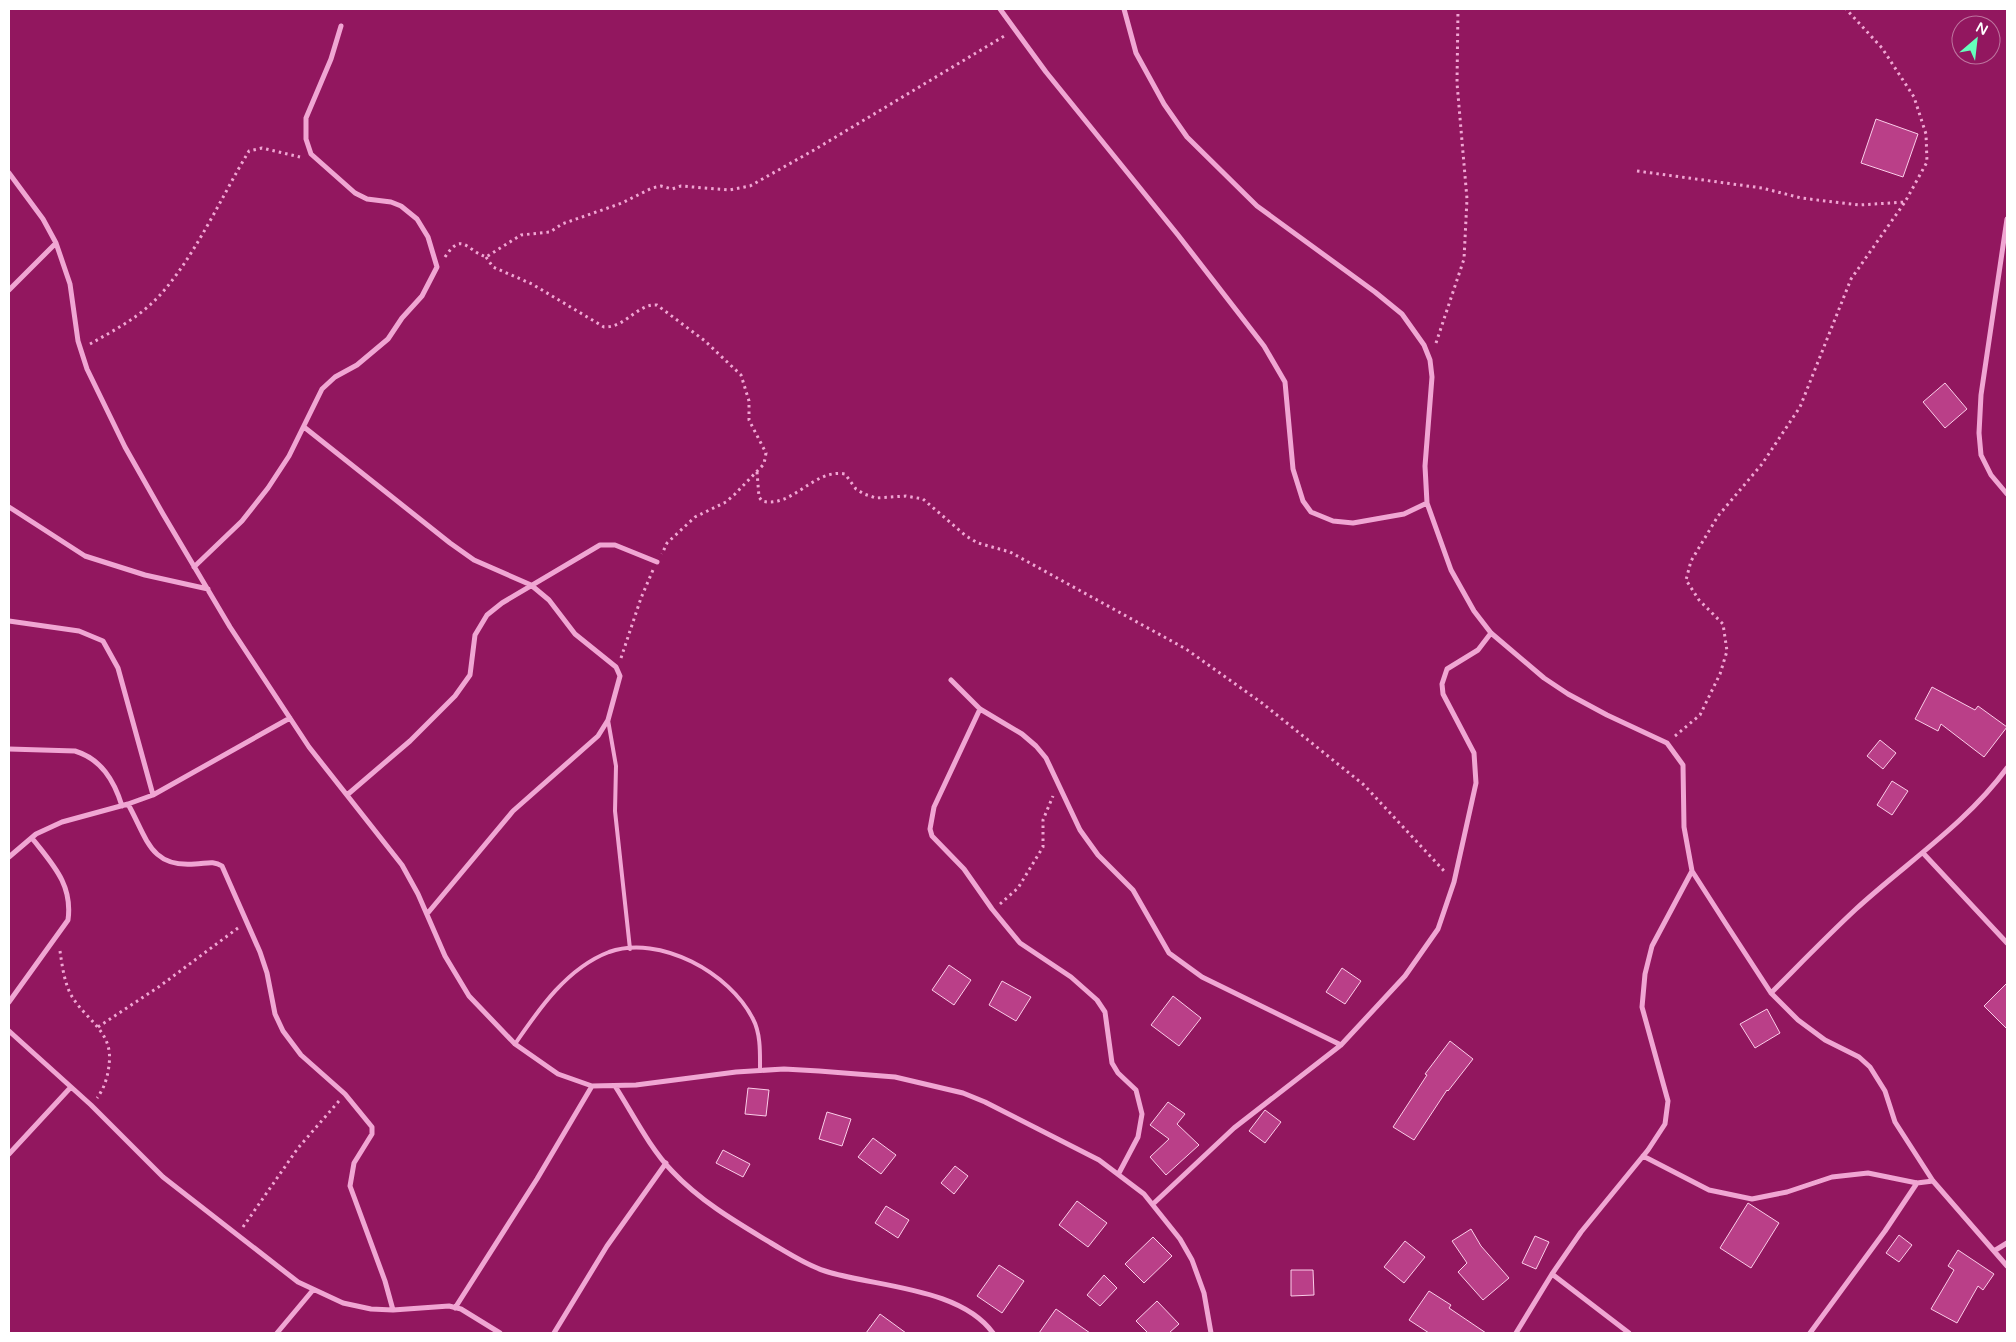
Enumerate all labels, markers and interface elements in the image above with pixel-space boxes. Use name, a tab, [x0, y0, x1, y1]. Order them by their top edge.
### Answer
north arrow	[1951, 15, 2001, 65]
text: N	[1973, 19, 1991, 39]

